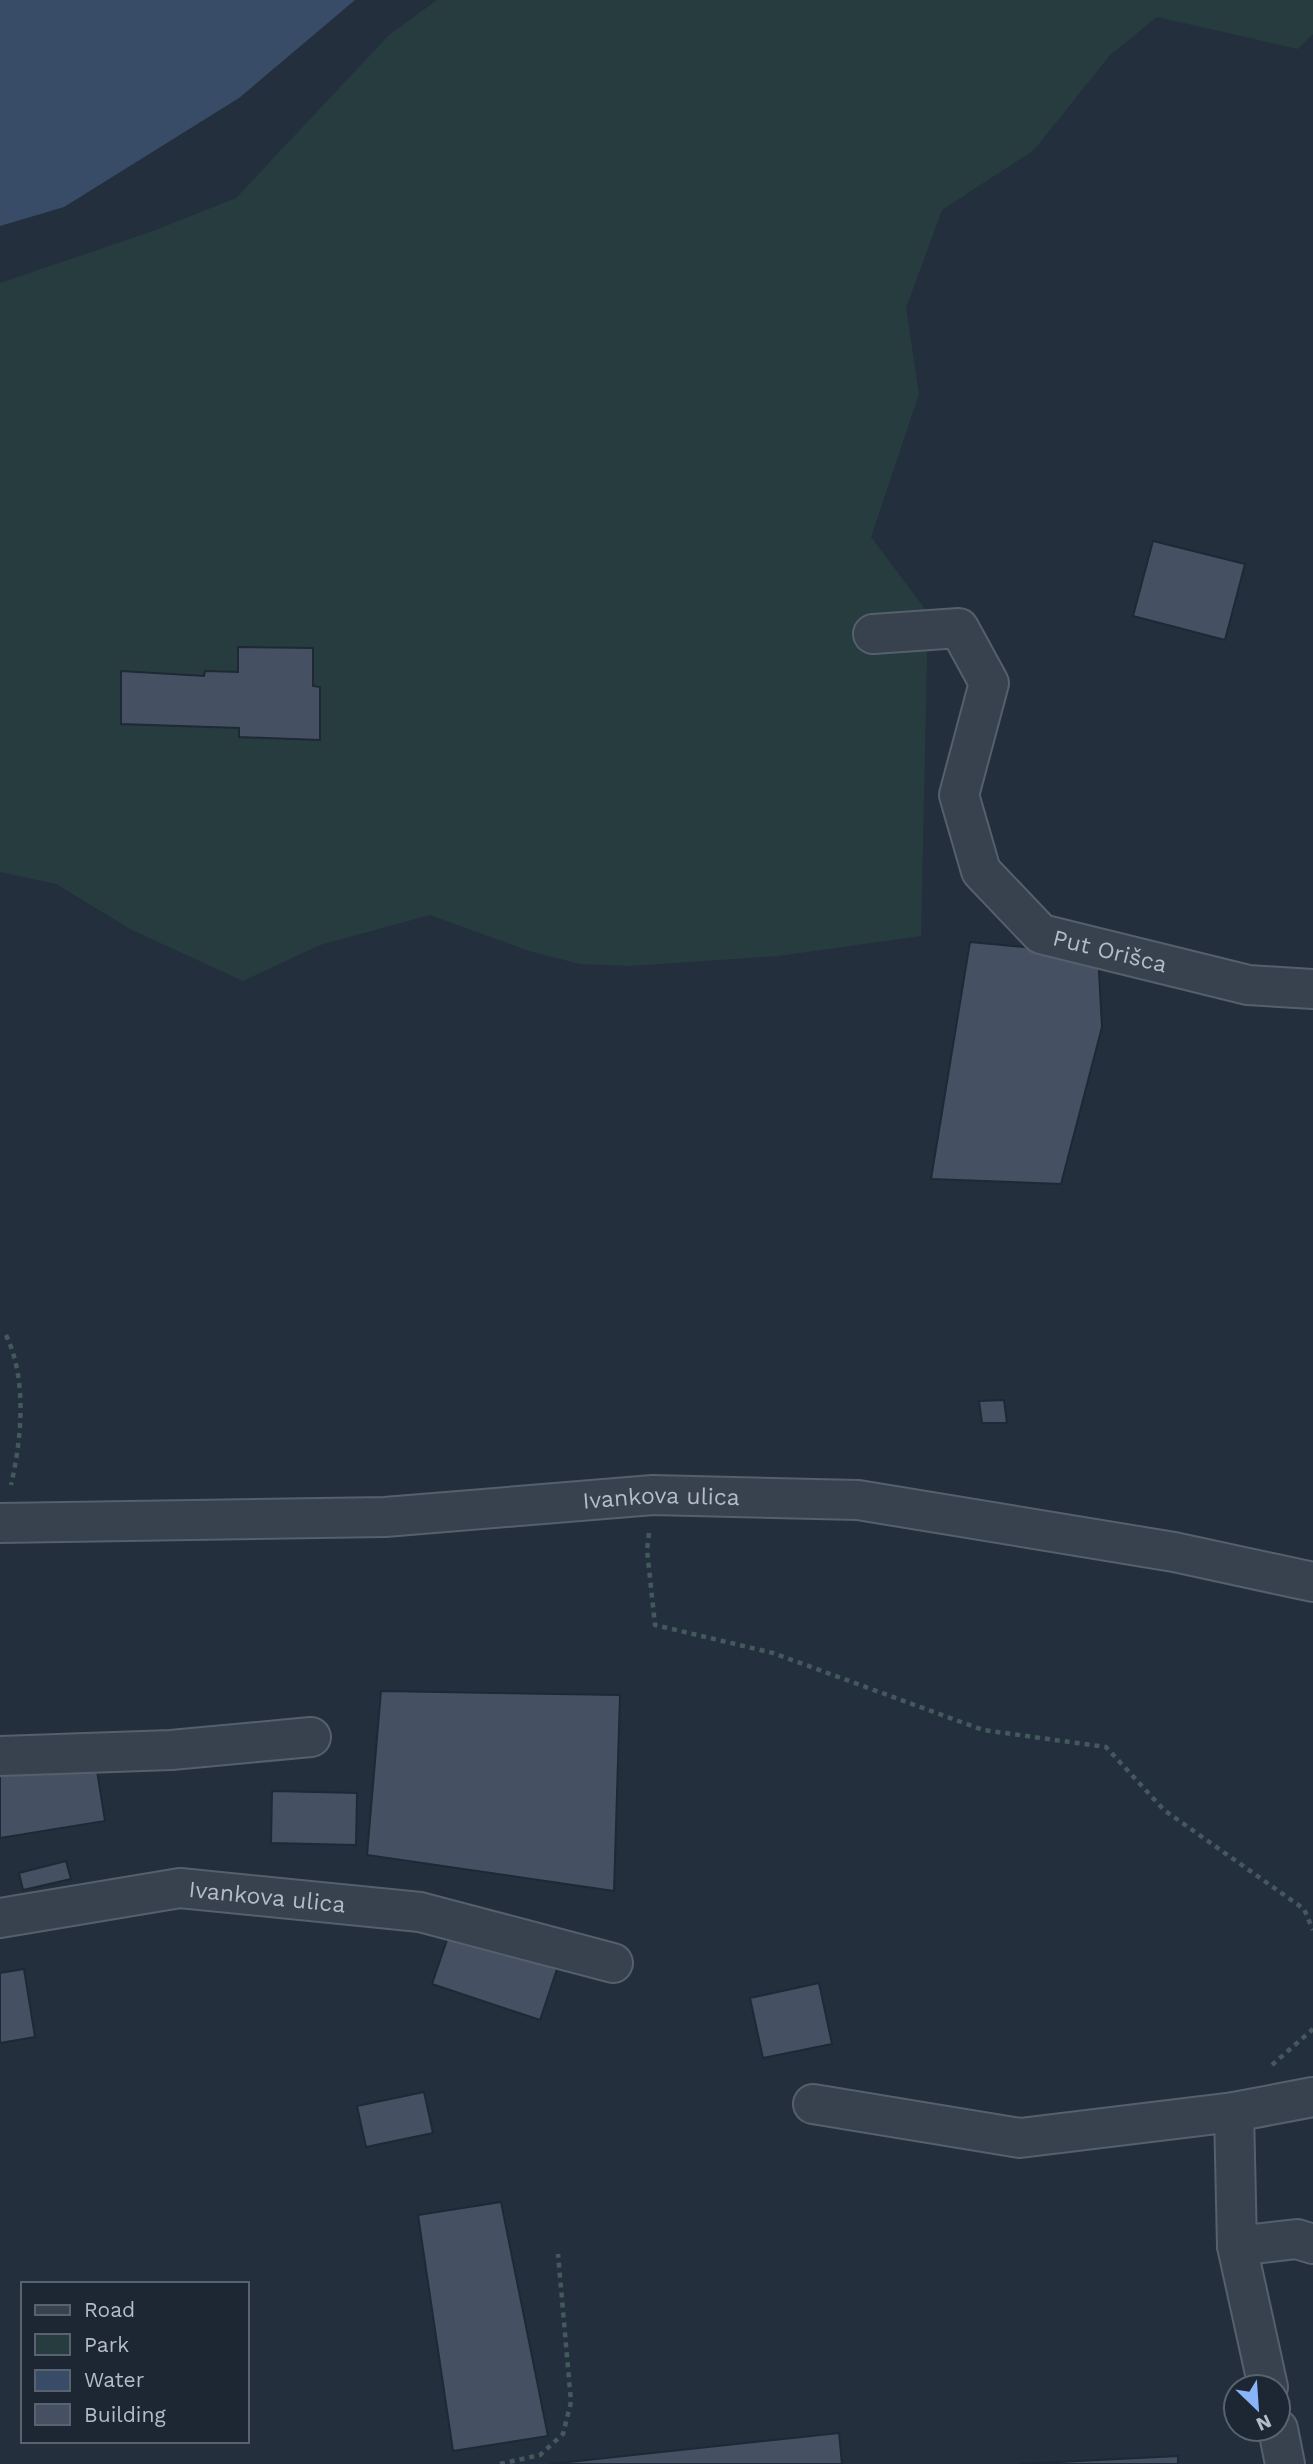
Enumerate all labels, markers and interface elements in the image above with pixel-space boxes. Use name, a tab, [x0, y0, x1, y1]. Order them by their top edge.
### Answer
street label: Put Orišca	[1050, 924, 1170, 979]
street label: Ivankova ulica	[581, 1482, 740, 1515]
street label: Ivankova ulica	[187, 1876, 347, 1918]
legend	[21, 2282, 248, 2443]
text: Road	[84, 2297, 135, 2322]
text: Park	[84, 2332, 129, 2357]
text: Water	[84, 2367, 145, 2392]
north arrow	[1222, 2373, 1292, 2443]
text: Building	[84, 2402, 166, 2427]
text: N	[1253, 2410, 1275, 2436]

